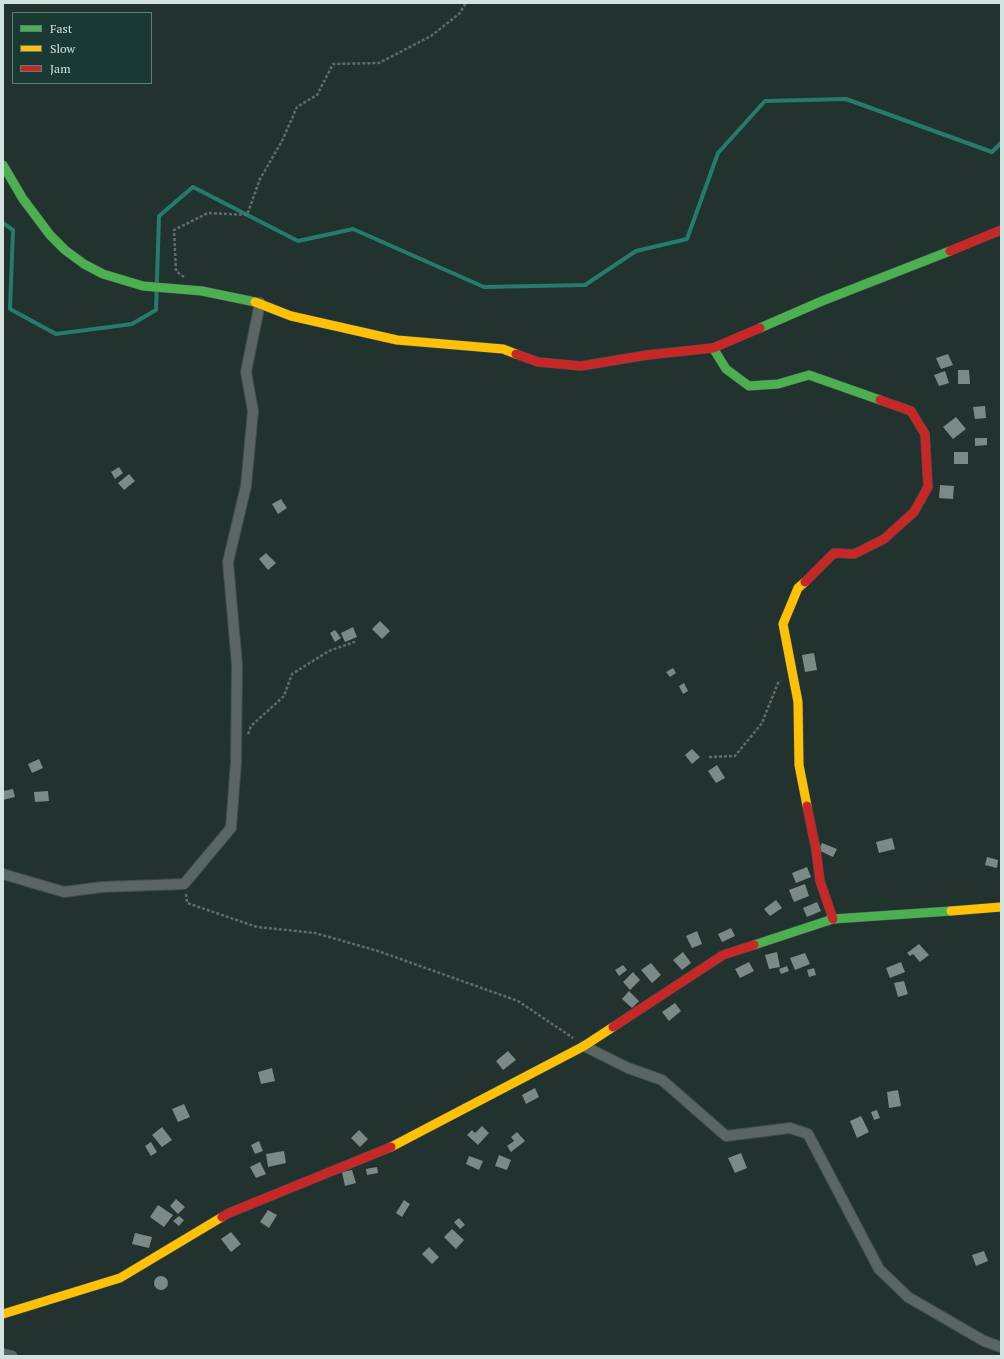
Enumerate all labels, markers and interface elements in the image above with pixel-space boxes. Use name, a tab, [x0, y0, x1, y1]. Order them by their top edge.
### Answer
legend	[12, 12, 152, 84]
text: Fast	[50, 21, 72, 36]
text: Slow	[50, 41, 75, 56]
text: Jam	[50, 61, 71, 76]

